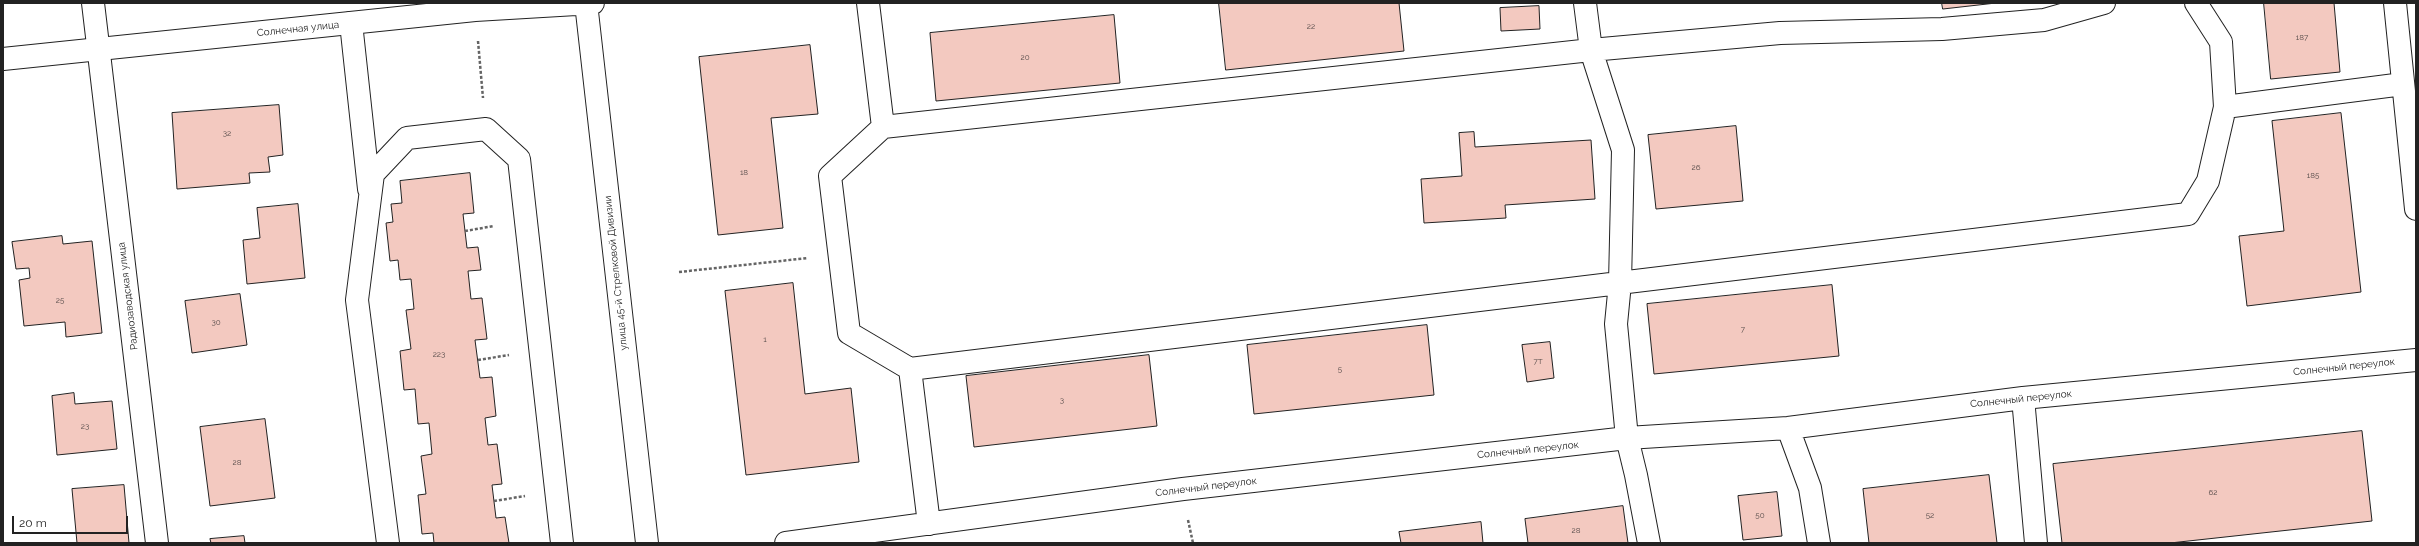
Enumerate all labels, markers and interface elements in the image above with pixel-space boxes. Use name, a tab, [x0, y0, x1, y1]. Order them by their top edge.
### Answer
street label: Солнечная улица	[256, 19, 340, 39]
house number: 22	[1307, 22, 1315, 32]
house number: 187	[2296, 33, 2308, 43]
house number: 20	[1020, 53, 1030, 63]
house number: 32	[223, 129, 231, 139]
house number: 26	[1692, 163, 1700, 173]
house number: 18	[740, 168, 748, 178]
house number: 185	[2307, 171, 2319, 181]
street label: улица 45-й Стрелковой Дивизии	[602, 195, 630, 351]
street label: Радиозаводская улица	[115, 241, 141, 351]
house number: 25	[56, 296, 64, 306]
house number: 30	[211, 318, 221, 328]
house number: 7	[1741, 325, 1745, 335]
house number: 1	[763, 335, 767, 345]
house number: 223	[433, 350, 445, 360]
street label: Солнечный переулок	[2293, 356, 2395, 378]
house number: 7Т	[1533, 357, 1543, 367]
house number: 5	[1338, 365, 1342, 375]
street label: Солнечный переулок	[1970, 388, 2072, 410]
house number: 3	[1060, 396, 1064, 406]
house number: 23	[81, 422, 89, 432]
street label: Солнечный переулок	[1477, 439, 1579, 461]
house number: 28	[233, 458, 241, 468]
street label: Солнечный переулок	[1155, 475, 1257, 499]
house number: 62	[2209, 488, 2217, 498]
scale bar	[14, 508, 130, 534]
house number: 50	[1755, 511, 1765, 521]
house number: 52	[1926, 511, 1934, 521]
text: 20 m	[19, 516, 47, 530]
house number: 28	[1572, 526, 1580, 536]

